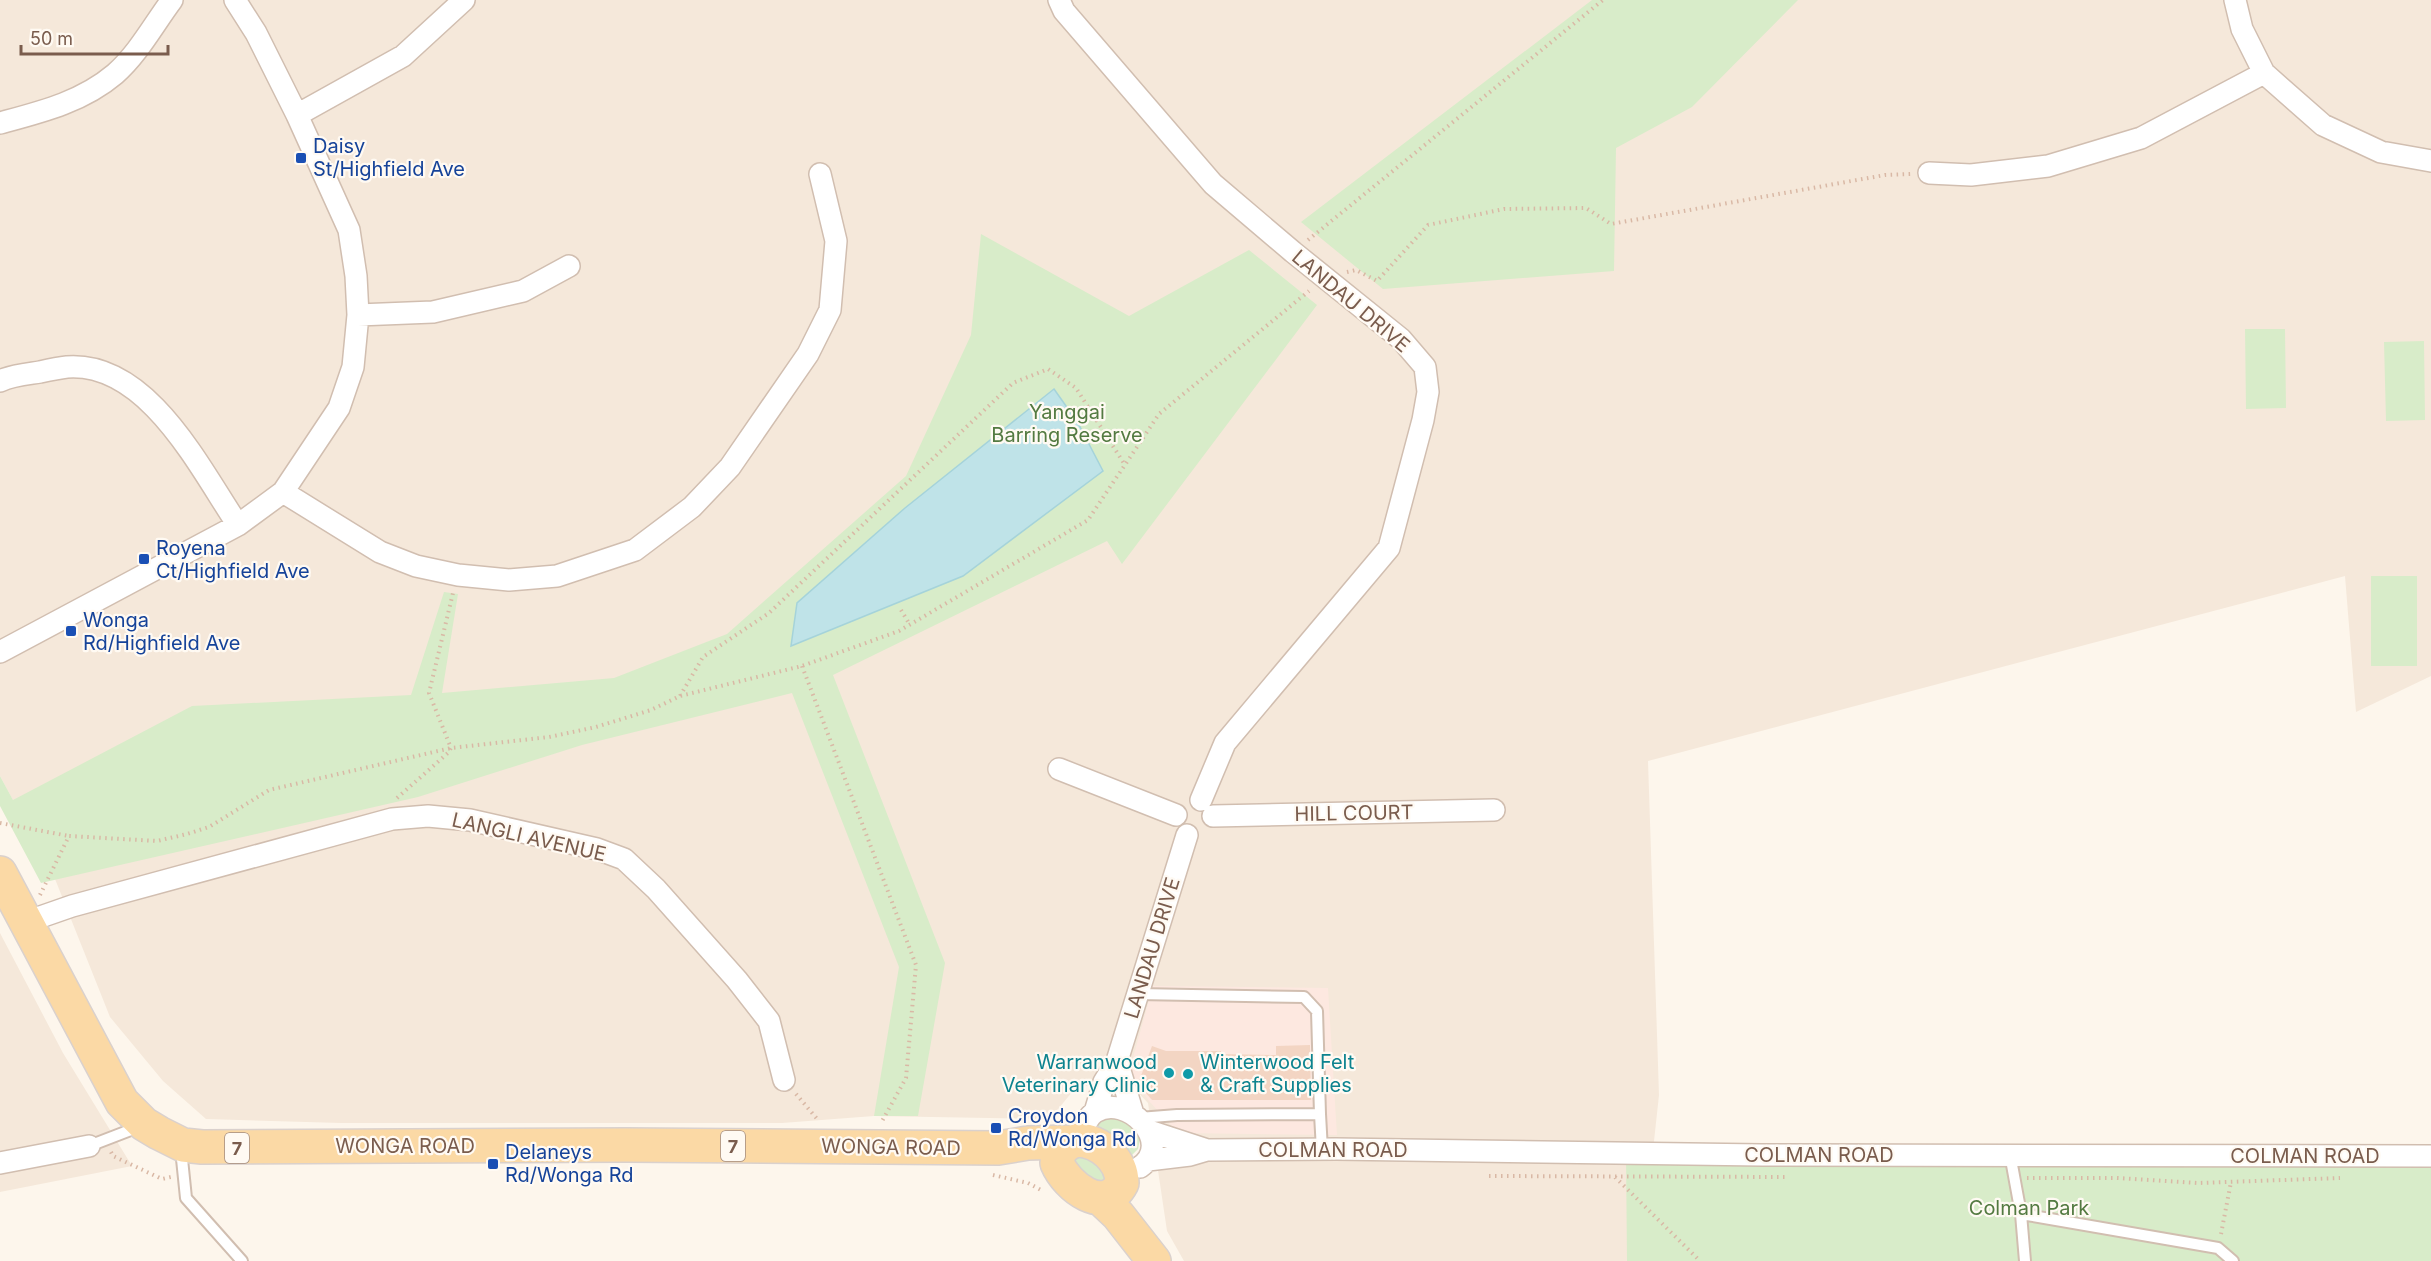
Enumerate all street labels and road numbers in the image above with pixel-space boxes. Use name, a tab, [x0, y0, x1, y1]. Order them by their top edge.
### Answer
street label: LANDAU DRIVE	[1287, 245, 1415, 357]
street label: HILL COURT	[1294, 800, 1414, 826]
street label: LANGLI AVENUE	[450, 808, 608, 866]
street label: LANDAU DRIVE	[1119, 875, 1185, 1021]
road number: 7	[721, 1131, 745, 1161]
road number: 7	[225, 1133, 249, 1163]
street label: WONGA ROAD	[335, 1134, 475, 1158]
street label: WONGA ROAD	[821, 1134, 961, 1160]
street label: COLMAN ROAD	[1258, 1138, 1408, 1162]
street label: COLMAN ROAD	[1744, 1143, 1894, 1167]
street label: COLMAN ROAD	[2230, 1144, 2380, 1168]

